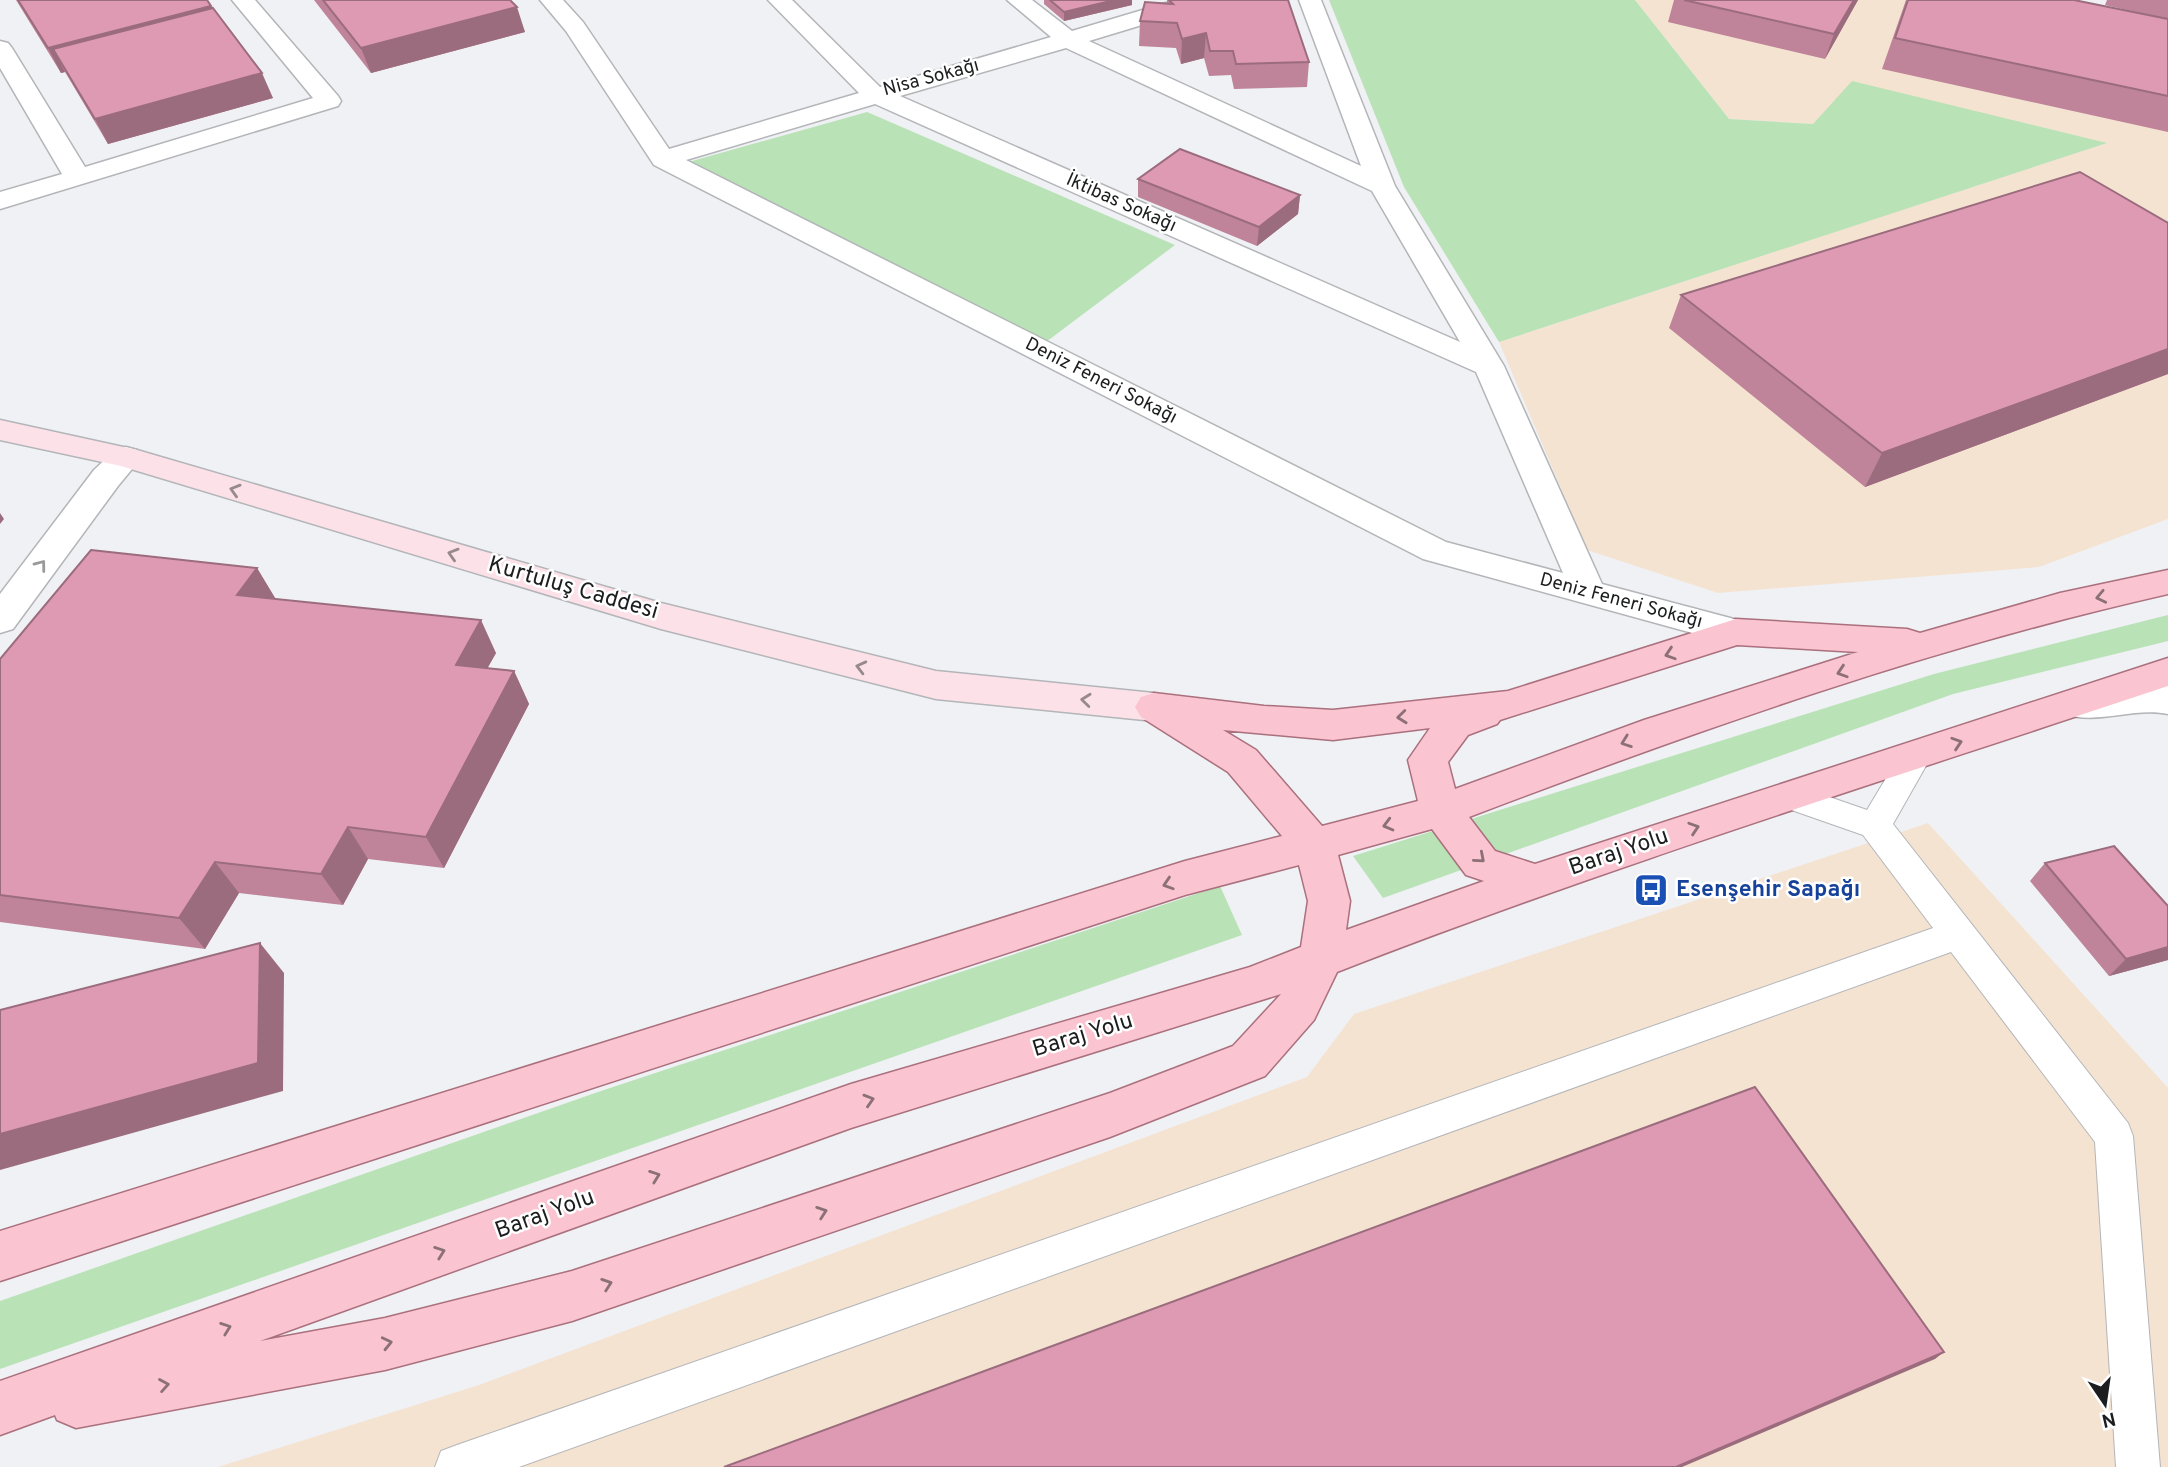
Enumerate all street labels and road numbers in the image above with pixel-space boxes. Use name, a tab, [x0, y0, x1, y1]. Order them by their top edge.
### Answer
street label: Nisa Sokağı	[880, 54, 982, 102]
street label: İktibas Sokağı	[1062, 167, 1180, 238]
street label: Deniz Feneri Sokağı	[1021, 332, 1181, 430]
street label: Kurtuluş Caddesi	[485, 551, 661, 627]
street label: Deniz Feneri Sokağı	[1537, 568, 1705, 634]
street label: Baraj Yolu	[1565, 822, 1673, 884]
street label: Baraj Yolu	[1029, 1007, 1137, 1065]
street label: Baraj Yolu	[491, 1184, 599, 1246]

